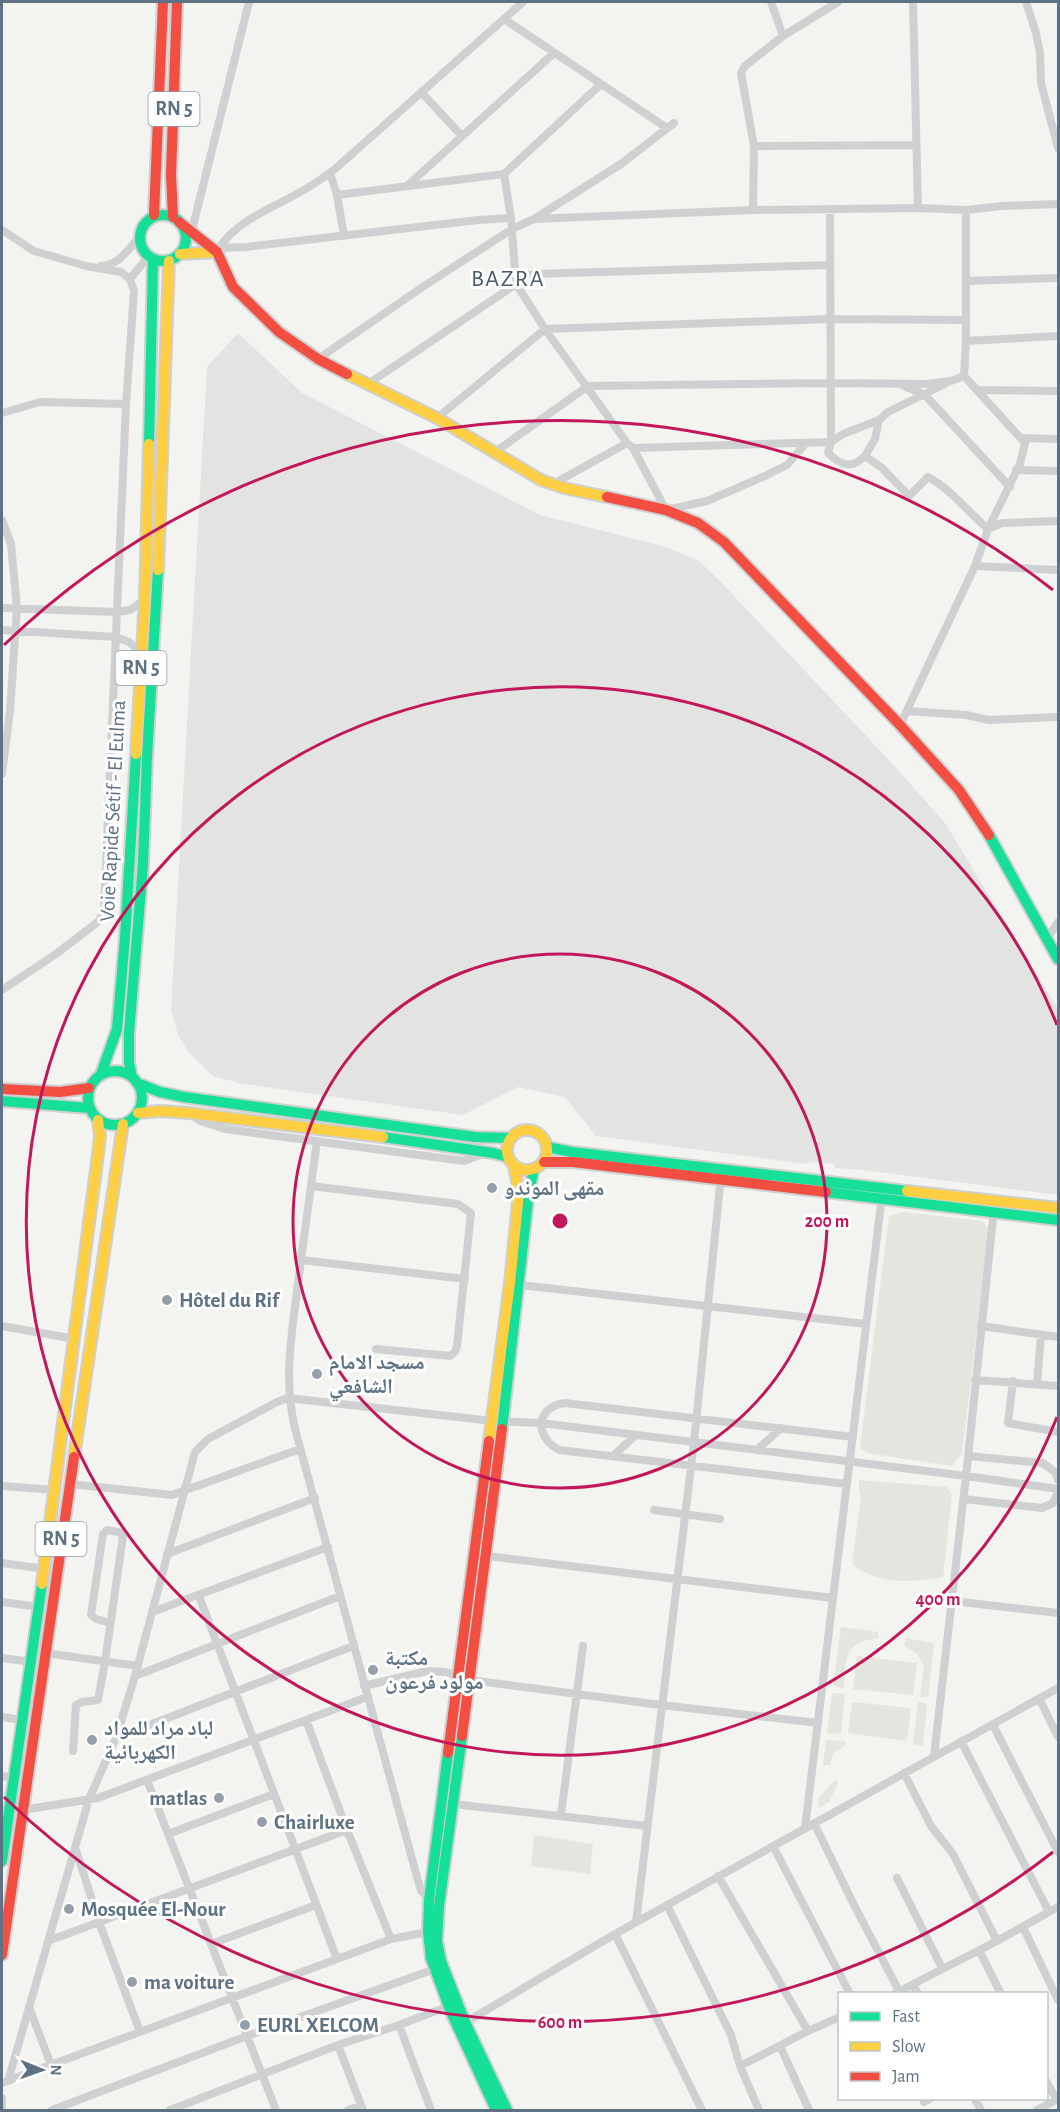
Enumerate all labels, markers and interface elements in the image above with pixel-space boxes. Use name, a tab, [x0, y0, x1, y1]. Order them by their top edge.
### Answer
road number: RN 5	[148, 92, 200, 126]
district label: BAZRA	[471, 267, 545, 291]
road number: RN 5	[116, 651, 166, 685]
street label: Voie Rapide Sétif - El Eulma	[97, 699, 129, 922]
place label: مقهى الموندو	[504, 1178, 604, 1201]
marker: مقهى الموندو	[485, 1181, 499, 1195]
centre of rings	[550, 1211, 570, 1231]
text: 200 m	[805, 1213, 849, 1231]
place label: Hôtel du Rif	[179, 1290, 281, 1311]
marker: Hôtel du Rif	[160, 1293, 174, 1307]
place label: مسجد الامام الشافعي	[329, 1352, 425, 1402]
marker: مسجد الامام الشافعي	[310, 1367, 324, 1381]
road number: RN 5	[36, 1522, 86, 1556]
text: 400 m	[915, 1591, 961, 1609]
place label: مكتبة مولود فرعون	[385, 1648, 483, 1694]
marker: مكتبة مولود فرعون	[366, 1663, 380, 1677]
place label: لباد مراد للمواد الكهربائية	[104, 1718, 213, 1764]
marker: لباد مراد للمواد الكهربائية	[85, 1733, 99, 1747]
place label: matlas	[149, 1788, 207, 1809]
marker: matlas	[212, 1791, 226, 1805]
place label: Chairluxe	[274, 1812, 355, 1833]
marker: Chairluxe	[255, 1815, 269, 1829]
place label: Mosquée El-Nour	[81, 1899, 226, 1920]
marker: Mosquée El-Nour	[62, 1902, 76, 1916]
place label: ma voiture	[144, 1972, 234, 1993]
marker: ma voiture	[125, 1975, 139, 1989]
legend	[838, 1992, 1048, 2100]
text: Fast	[892, 2008, 920, 2026]
text: 600 m	[538, 2014, 582, 2032]
place label: EURL XELCOM	[257, 2015, 379, 2036]
marker: EURL XELCOM	[238, 2018, 252, 2032]
text: Slow	[892, 2038, 925, 2056]
north arrow	[12, 2040, 72, 2100]
text: N	[48, 2065, 64, 2076]
text: Jam	[892, 2068, 920, 2086]

